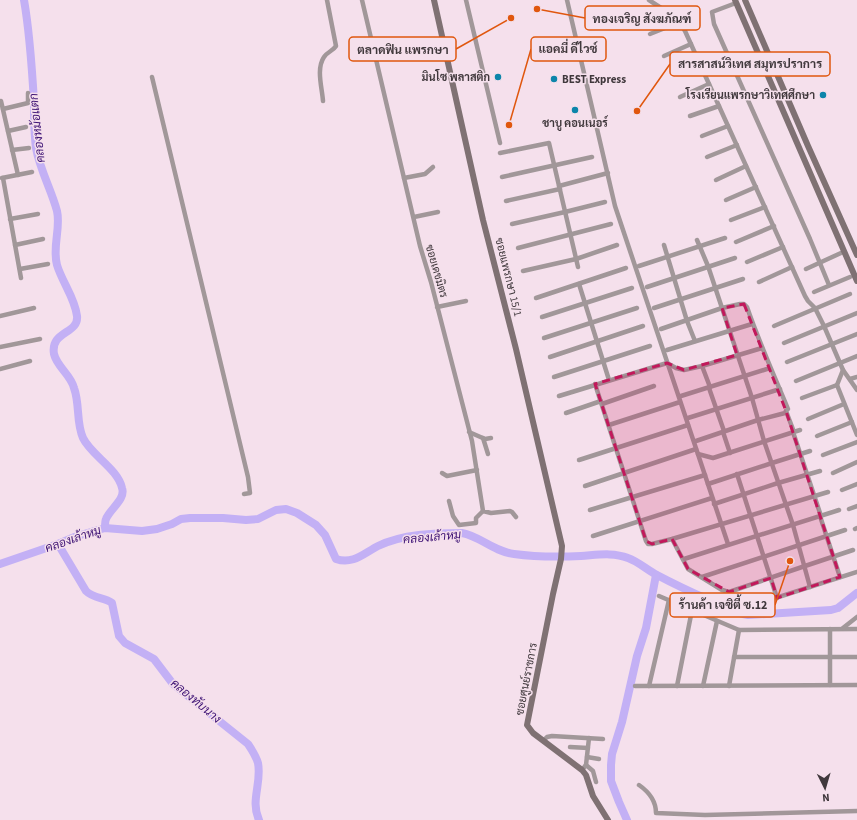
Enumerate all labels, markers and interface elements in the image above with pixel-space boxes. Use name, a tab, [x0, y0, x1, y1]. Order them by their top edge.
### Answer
callout: ทองเจริญ สังฆภัณฑ์	[585, 6, 700, 30]
text: ทองเจริญ สังฆภัณฑ์	[593, 11, 692, 28]
callout: ตลาดฟิน แพรกษา	[349, 37, 456, 61]
callout: แอคมี่ ดีไวซ์	[531, 37, 606, 61]
text: แอคมี่ ดีไวซ์	[538, 38, 599, 58]
text: ตลาดฟิน แพรกษา	[357, 42, 449, 59]
callout: สารสาสน์วิเทศ สมุทรปราการ	[670, 52, 830, 76]
text: สารสาสน์วิเทศ สมุทรปราการ	[678, 56, 822, 73]
place label: มินโซ พลาสติก	[421, 69, 490, 85]
marker: มินโซ พลาสติก	[493, 72, 503, 82]
place label: BEST Express	[562, 72, 626, 87]
marker: BEST Express	[549, 74, 559, 84]
place label: โรงเรียนแพรกษาวิเทศศึกษา	[685, 87, 815, 103]
marker: โรงเรียนแพรกษาวิเทศศึกษา	[818, 90, 828, 100]
water label: คลองหม้อแตก	[25, 92, 50, 164]
marker: ชาบู คอนเนอร์	[570, 105, 580, 115]
place label: ชาบู คอนเนอร์	[542, 115, 609, 131]
street label: ซอยแพรกษา 15/1	[491, 236, 526, 318]
street label: ซอยเดชมิตร	[422, 243, 451, 300]
water label: คลองเล้าหมู	[43, 522, 104, 557]
water label: คลองเล้าหมู	[402, 526, 462, 549]
callout: ร้านค้า เจซิตี้ ซ.12	[670, 593, 775, 617]
text: ร้านค้า เจซิตี้ ซ.12	[679, 594, 767, 614]
street label: ซอยศูนย์ราชการ	[511, 641, 541, 717]
water label: คลองทับนาง	[167, 675, 225, 728]
north arrow	[805, 768, 845, 808]
text: N	[822, 790, 830, 805]

